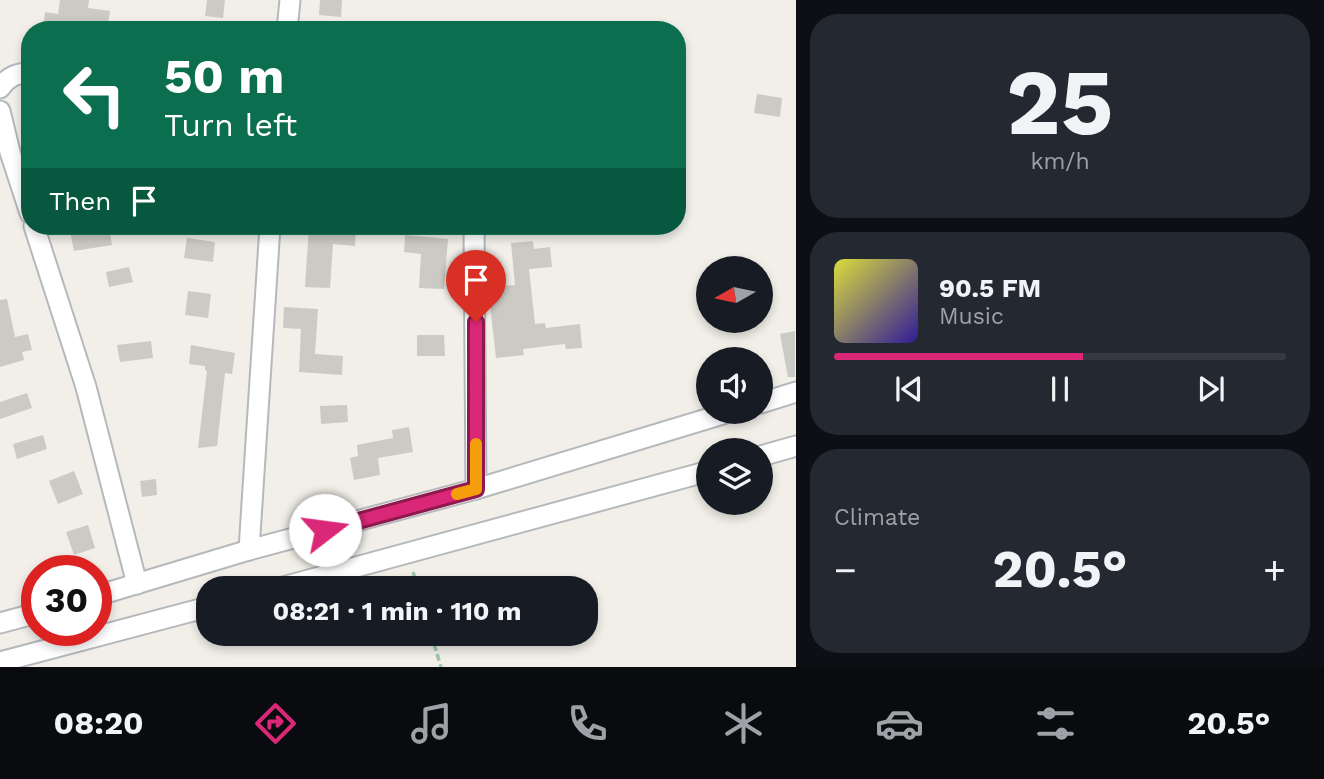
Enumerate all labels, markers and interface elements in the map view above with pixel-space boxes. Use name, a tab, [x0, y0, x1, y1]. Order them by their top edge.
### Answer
text: 50 m	[164, 47, 284, 105]
icon: left	[49, 49, 140, 140]
text: 25	[1006, 49, 1114, 156]
text: Turn left	[164, 106, 297, 144]
text: km/h	[1030, 148, 1090, 175]
icon: arrive	[125, 182, 163, 220]
text: Then	[49, 186, 111, 216]
pin	[446, 250, 506, 322]
north arrow	[696, 256, 774, 332]
map controls	[696, 256, 773, 515]
icon: arrive	[457, 261, 495, 299]
text: 90.5 FM	[939, 273, 1041, 303]
text: Music	[939, 303, 1004, 330]
button: sound	[696, 347, 773, 424]
icon: previous	[890, 370, 928, 408]
icon: pause	[1041, 370, 1079, 408]
icon: next	[1192, 370, 1230, 408]
button: layers	[696, 438, 773, 515]
position arrow	[288, 493, 362, 567]
text: Climate	[834, 504, 920, 531]
text: 20.5°	[992, 539, 1128, 600]
text: −	[834, 548, 857, 592]
text: +	[1263, 548, 1286, 592]
speed limit sign: 30	[21, 555, 112, 646]
text: 08:21 · 1 min · 110 m	[272, 596, 522, 626]
icon: directions	[251, 699, 300, 748]
icon: music	[407, 699, 456, 748]
icon: phone	[563, 699, 612, 748]
icon: climate	[719, 699, 768, 748]
icon: car	[875, 699, 924, 748]
icon: filters	[1031, 699, 1080, 748]
text: 08:20	[54, 704, 144, 742]
text: 20.5°	[1187, 704, 1270, 742]

